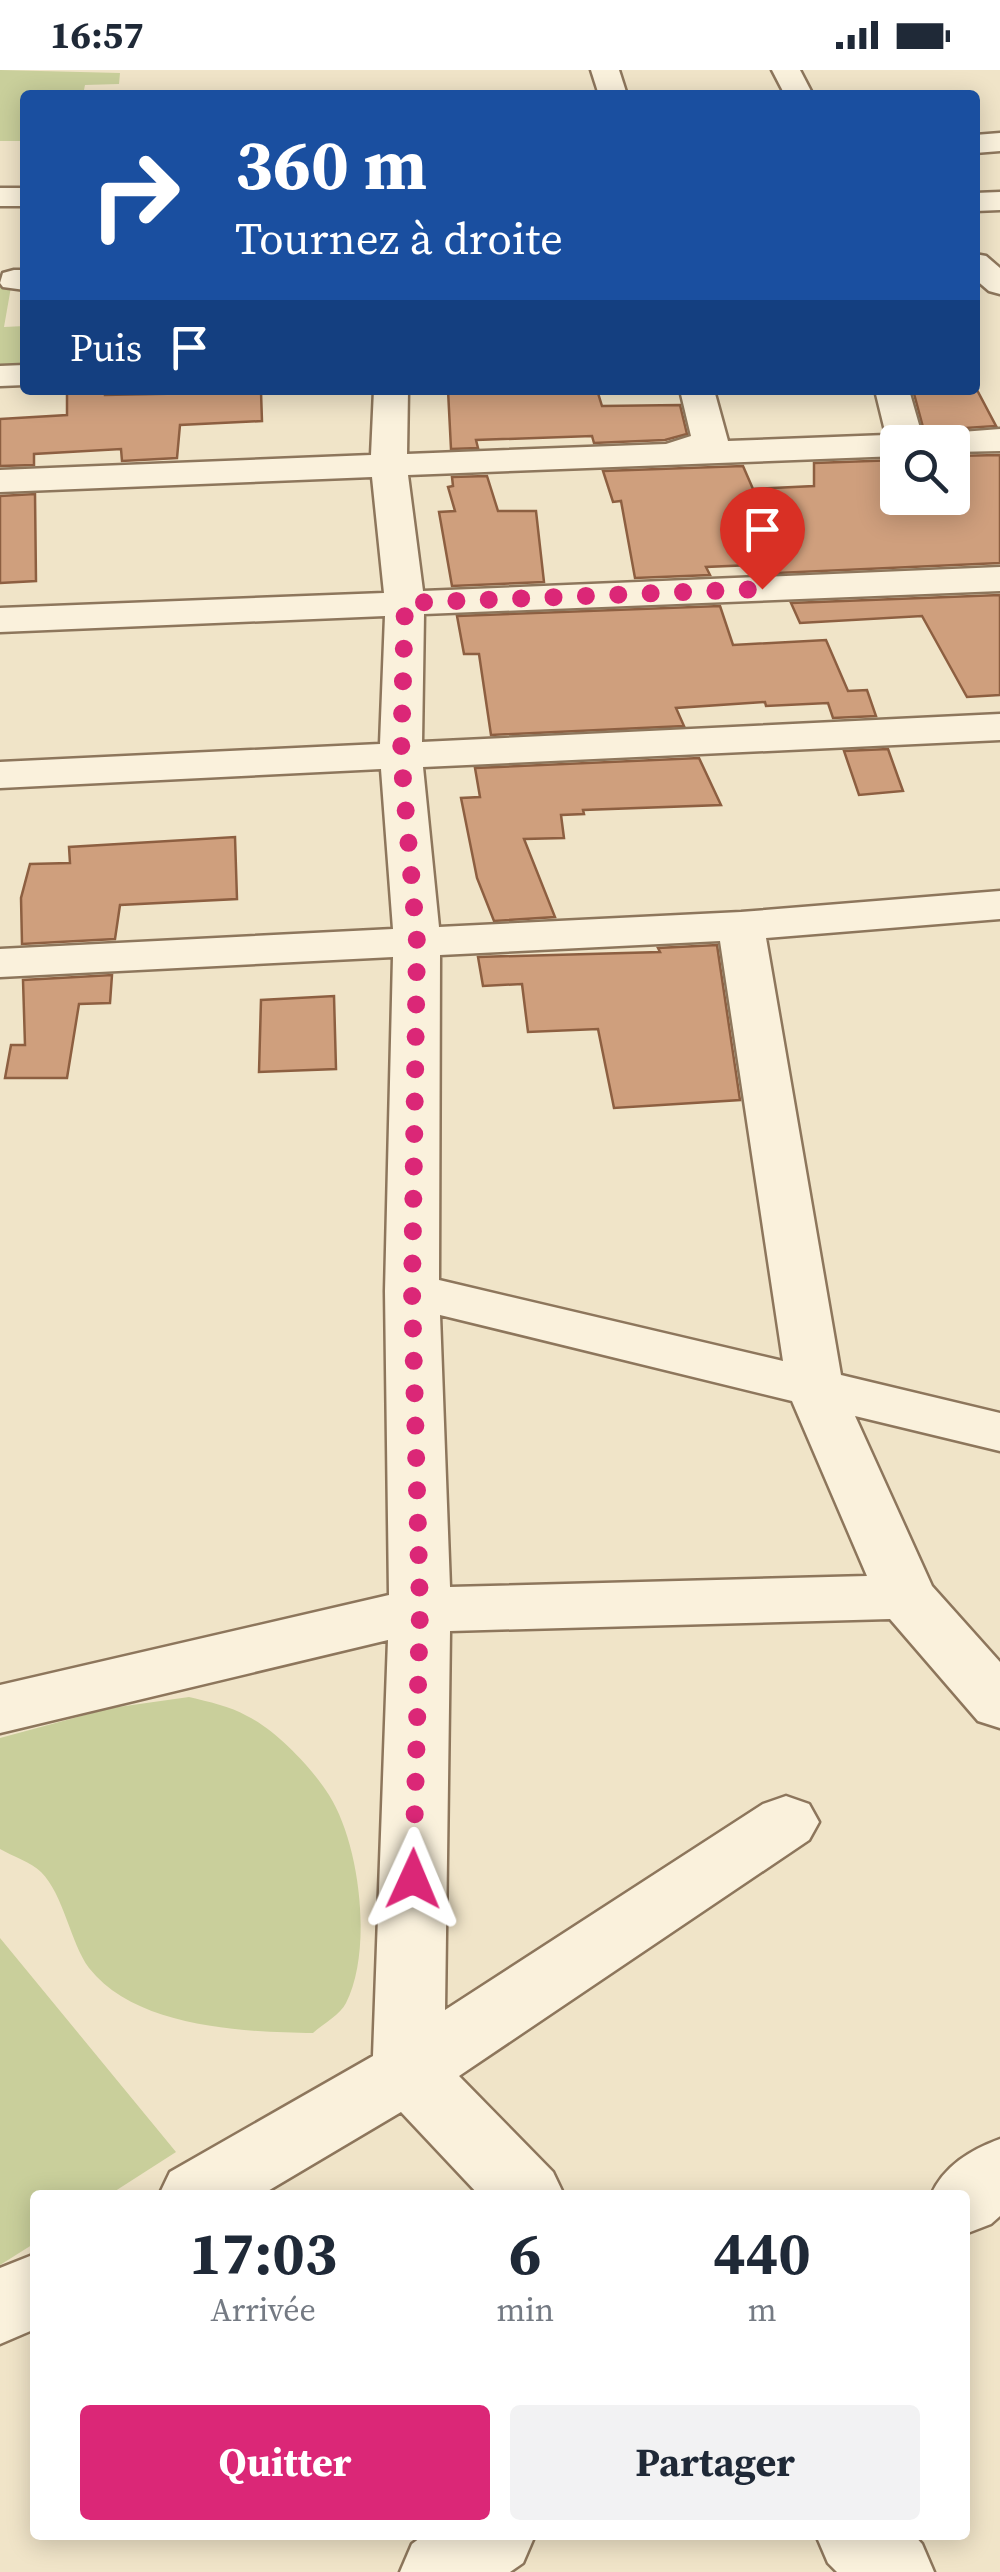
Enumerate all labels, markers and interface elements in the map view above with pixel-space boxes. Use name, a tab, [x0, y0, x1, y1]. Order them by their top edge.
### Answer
text: 16:57	[50, 9, 144, 61]
text: 360 m	[235, 116, 427, 212]
icon: right	[70, 130, 200, 260]
text: Tournez à droite	[235, 207, 563, 269]
icon: arrive	[162, 320, 217, 375]
text: Puis	[70, 322, 142, 374]
map controls	[880, 425, 970, 515]
button: search	[880, 425, 970, 515]
pin	[720, 487, 805, 590]
icon: arrive	[735, 502, 790, 557]
position arrow	[361, 1827, 465, 1931]
text: 17:03	[189, 2212, 337, 2294]
text: 6	[509, 2212, 542, 2294]
text: 440	[713, 2212, 811, 2294]
text: Arrivée	[210, 2288, 316, 2332]
text: min	[496, 2288, 554, 2332]
text: m	[748, 2288, 776, 2332]
button: Quitter	[80, 2405, 490, 2520]
button: Partager	[510, 2405, 920, 2520]

